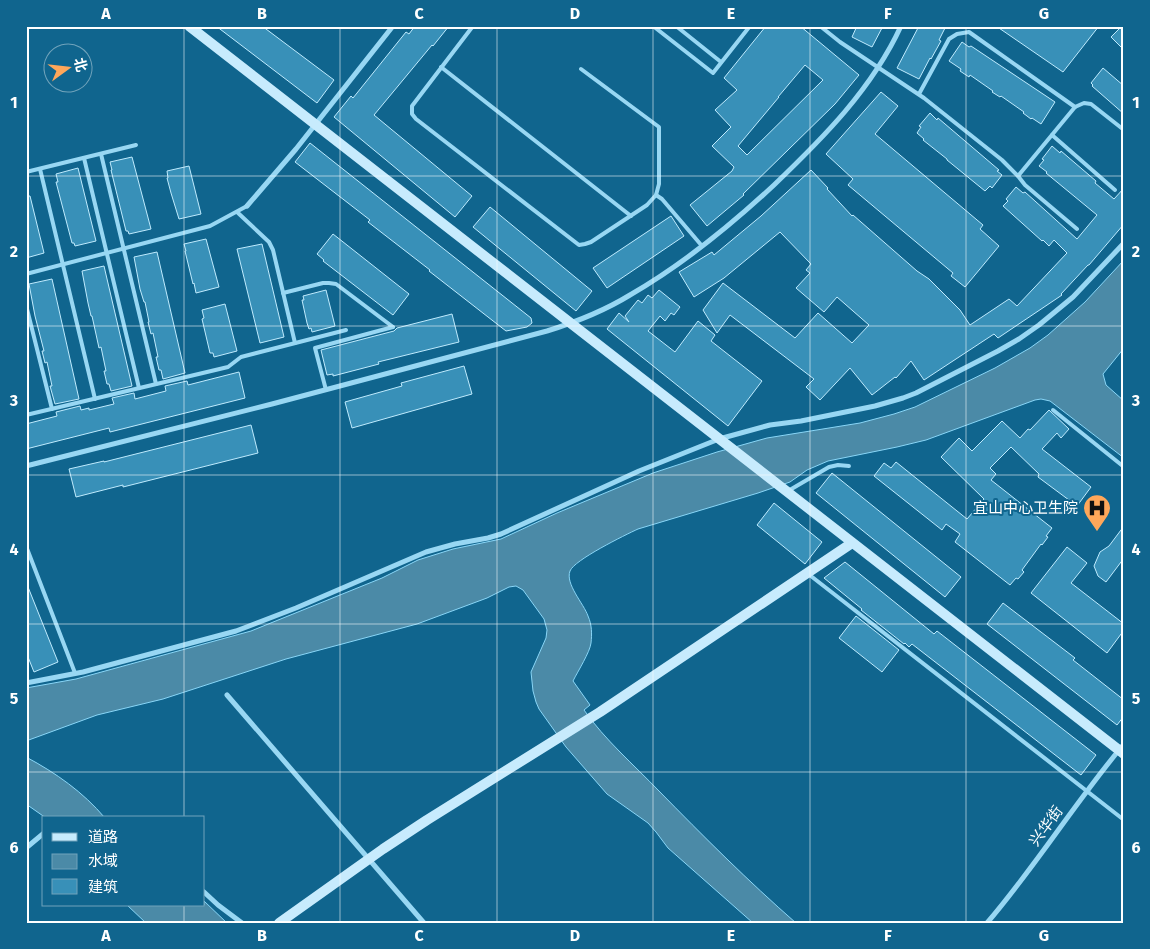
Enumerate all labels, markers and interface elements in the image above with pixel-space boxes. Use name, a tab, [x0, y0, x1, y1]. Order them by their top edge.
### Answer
text: A	[100, 4, 111, 23]
text: B	[257, 4, 267, 23]
text: C	[414, 4, 424, 23]
text: D	[570, 4, 580, 23]
text: E	[727, 4, 735, 23]
text: F	[884, 4, 892, 23]
text: G	[1039, 4, 1049, 23]
north arrow	[42, 42, 92, 92]
text: 北	[70, 56, 90, 74]
text: 1	[10, 93, 18, 112]
text: 1	[1132, 93, 1140, 112]
text: 2	[10, 242, 18, 261]
text: 2	[1132, 242, 1140, 261]
text: 3	[9, 391, 18, 410]
text: 3	[1131, 391, 1140, 410]
hospital icon: 宜山中心卫生院	[1082, 493, 1112, 532]
place label: 宜山中心卫生院	[973, 499, 1078, 517]
text: 4	[9, 540, 19, 559]
text: 4	[1131, 540, 1141, 559]
text: 5	[10, 689, 19, 708]
text: 5	[1132, 689, 1141, 708]
street label: 兴华街	[1025, 803, 1067, 849]
legend	[42, 816, 205, 906]
text: 道路	[88, 828, 118, 846]
text: 6	[9, 838, 19, 857]
text: 6	[1131, 838, 1141, 857]
text: 水域	[88, 852, 118, 870]
text: 建筑	[88, 878, 118, 896]
text: A	[100, 926, 111, 945]
text: B	[257, 926, 267, 945]
text: C	[414, 926, 424, 945]
text: D	[570, 926, 580, 945]
text: E	[727, 926, 735, 945]
text: F	[884, 926, 892, 945]
text: G	[1039, 926, 1049, 945]

